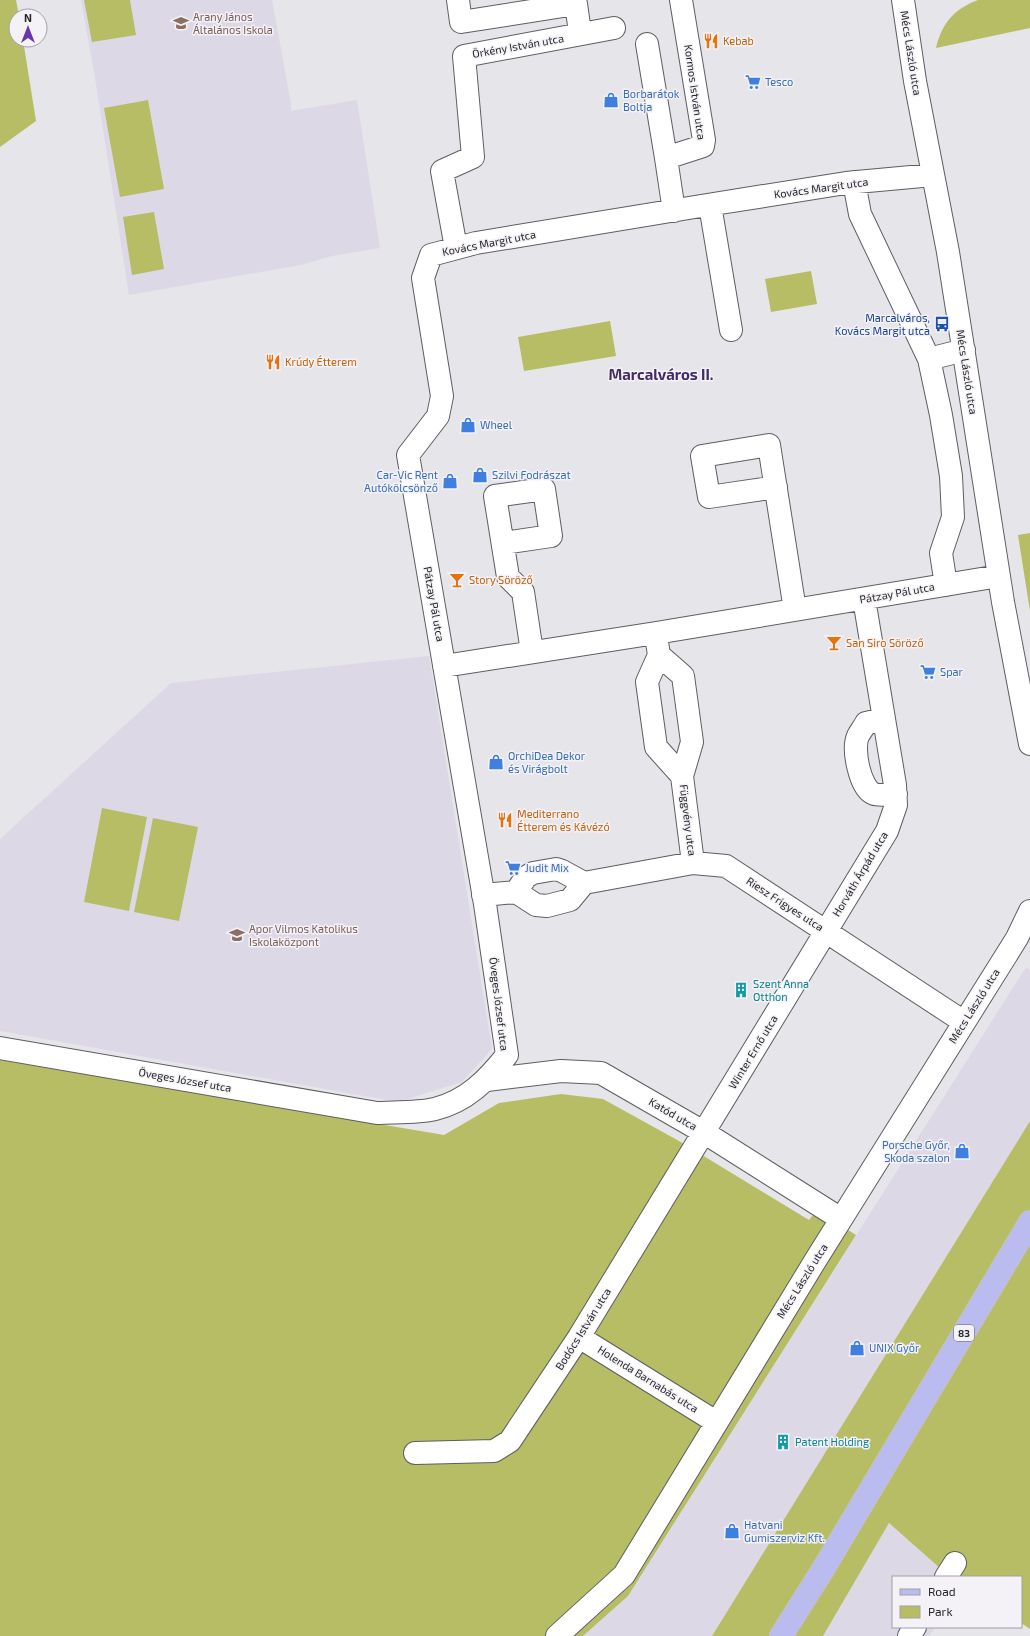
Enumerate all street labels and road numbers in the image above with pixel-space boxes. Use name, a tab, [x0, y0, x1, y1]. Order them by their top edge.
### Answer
street label: Mécs László utca	[898, 10, 925, 96]
street label: Örkény István utca	[471, 30, 565, 60]
street label: Kormos István utca	[682, 43, 709, 140]
street label: Kovács Margit utca	[773, 174, 869, 201]
street label: Kovács Margit utca	[441, 227, 537, 258]
street label: Mécs László utca	[954, 329, 981, 415]
street label: Pátzay Pál utca	[421, 565, 448, 643]
street label: Pátzay Pál utca	[858, 579, 936, 606]
street label: Függvény utca	[678, 783, 699, 857]
street label: Horváth Árpád utca	[829, 829, 890, 919]
street label: Riesz Frigyes utca	[744, 874, 826, 933]
street label: Öveges József utca	[487, 956, 513, 1051]
street label: Mécs László utca	[945, 966, 1002, 1046]
street label: Winter Ernő utca	[725, 1012, 780, 1091]
street label: Öveges József utca	[138, 1064, 233, 1094]
street label: Katód utca	[647, 1095, 700, 1133]
street label: Mécs László utca	[773, 1241, 830, 1321]
street label: Bodócs István utca	[552, 1285, 613, 1372]
road number: 83	[954, 1325, 974, 1341]
street label: Holenda Barnabás utca	[596, 1342, 701, 1415]

